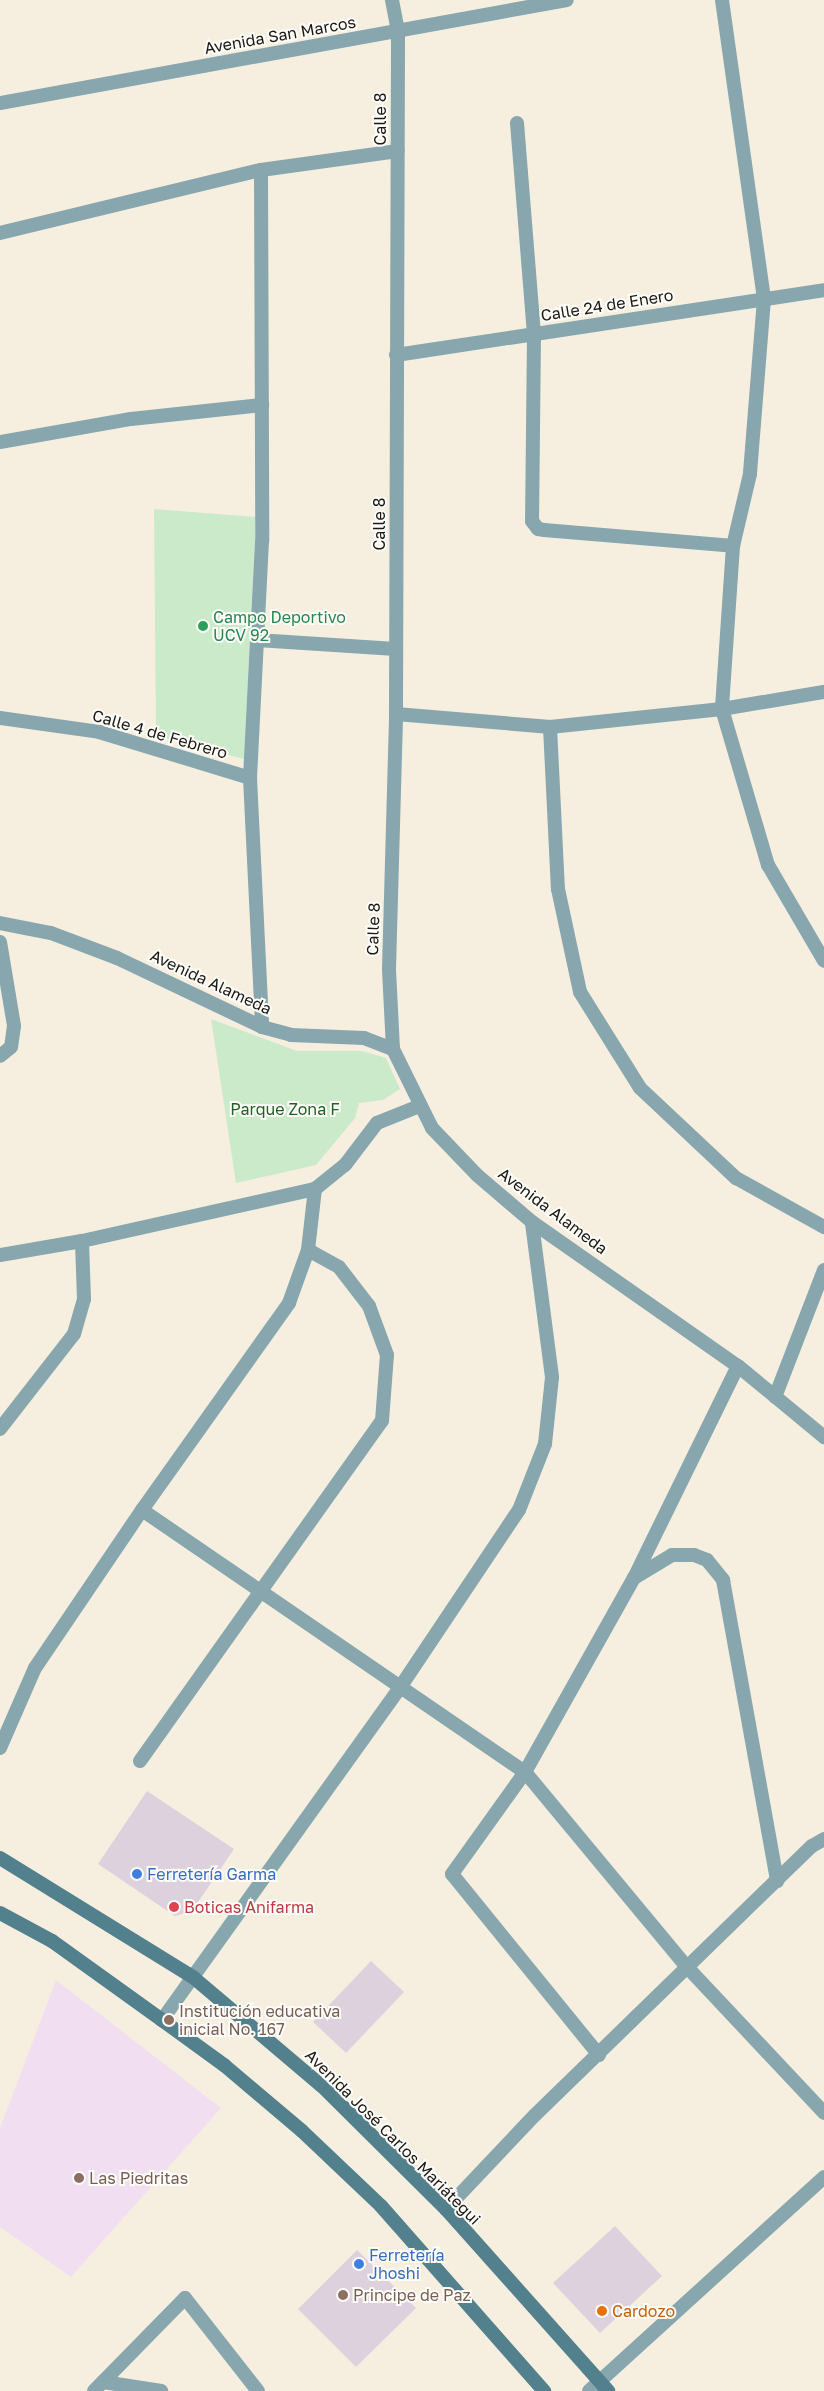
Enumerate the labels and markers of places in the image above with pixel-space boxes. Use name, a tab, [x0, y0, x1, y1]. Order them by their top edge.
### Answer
place label: Campo Deportivo UCV 92	[213, 607, 346, 645]
marker: Campo Deportivo UCV 92	[197, 620, 209, 632]
place label: Ferretería Garma	[147, 1864, 276, 1884]
marker: Ferretería Garma	[131, 1868, 143, 1880]
place label: Boticas Anifarma	[184, 1897, 314, 1917]
marker: Boticas Anifarma	[168, 1901, 180, 1913]
place label: Institución educativa inicial No. 167	[179, 2001, 340, 2039]
marker: Institución educativa inicial No. 167	[163, 2014, 175, 2026]
place label: Las Piedritas	[89, 2168, 188, 2188]
marker: Las Piedritas	[73, 2172, 85, 2184]
place label: Ferretería Jhoshi	[369, 2245, 444, 2283]
marker: Ferretería Jhoshi	[353, 2258, 365, 2270]
place label: Principe de Paz	[353, 2285, 471, 2305]
marker: Principe de Paz	[337, 2289, 349, 2301]
place label: Cardozo	[612, 2301, 675, 2321]
marker: Cardozo	[596, 2305, 608, 2317]

